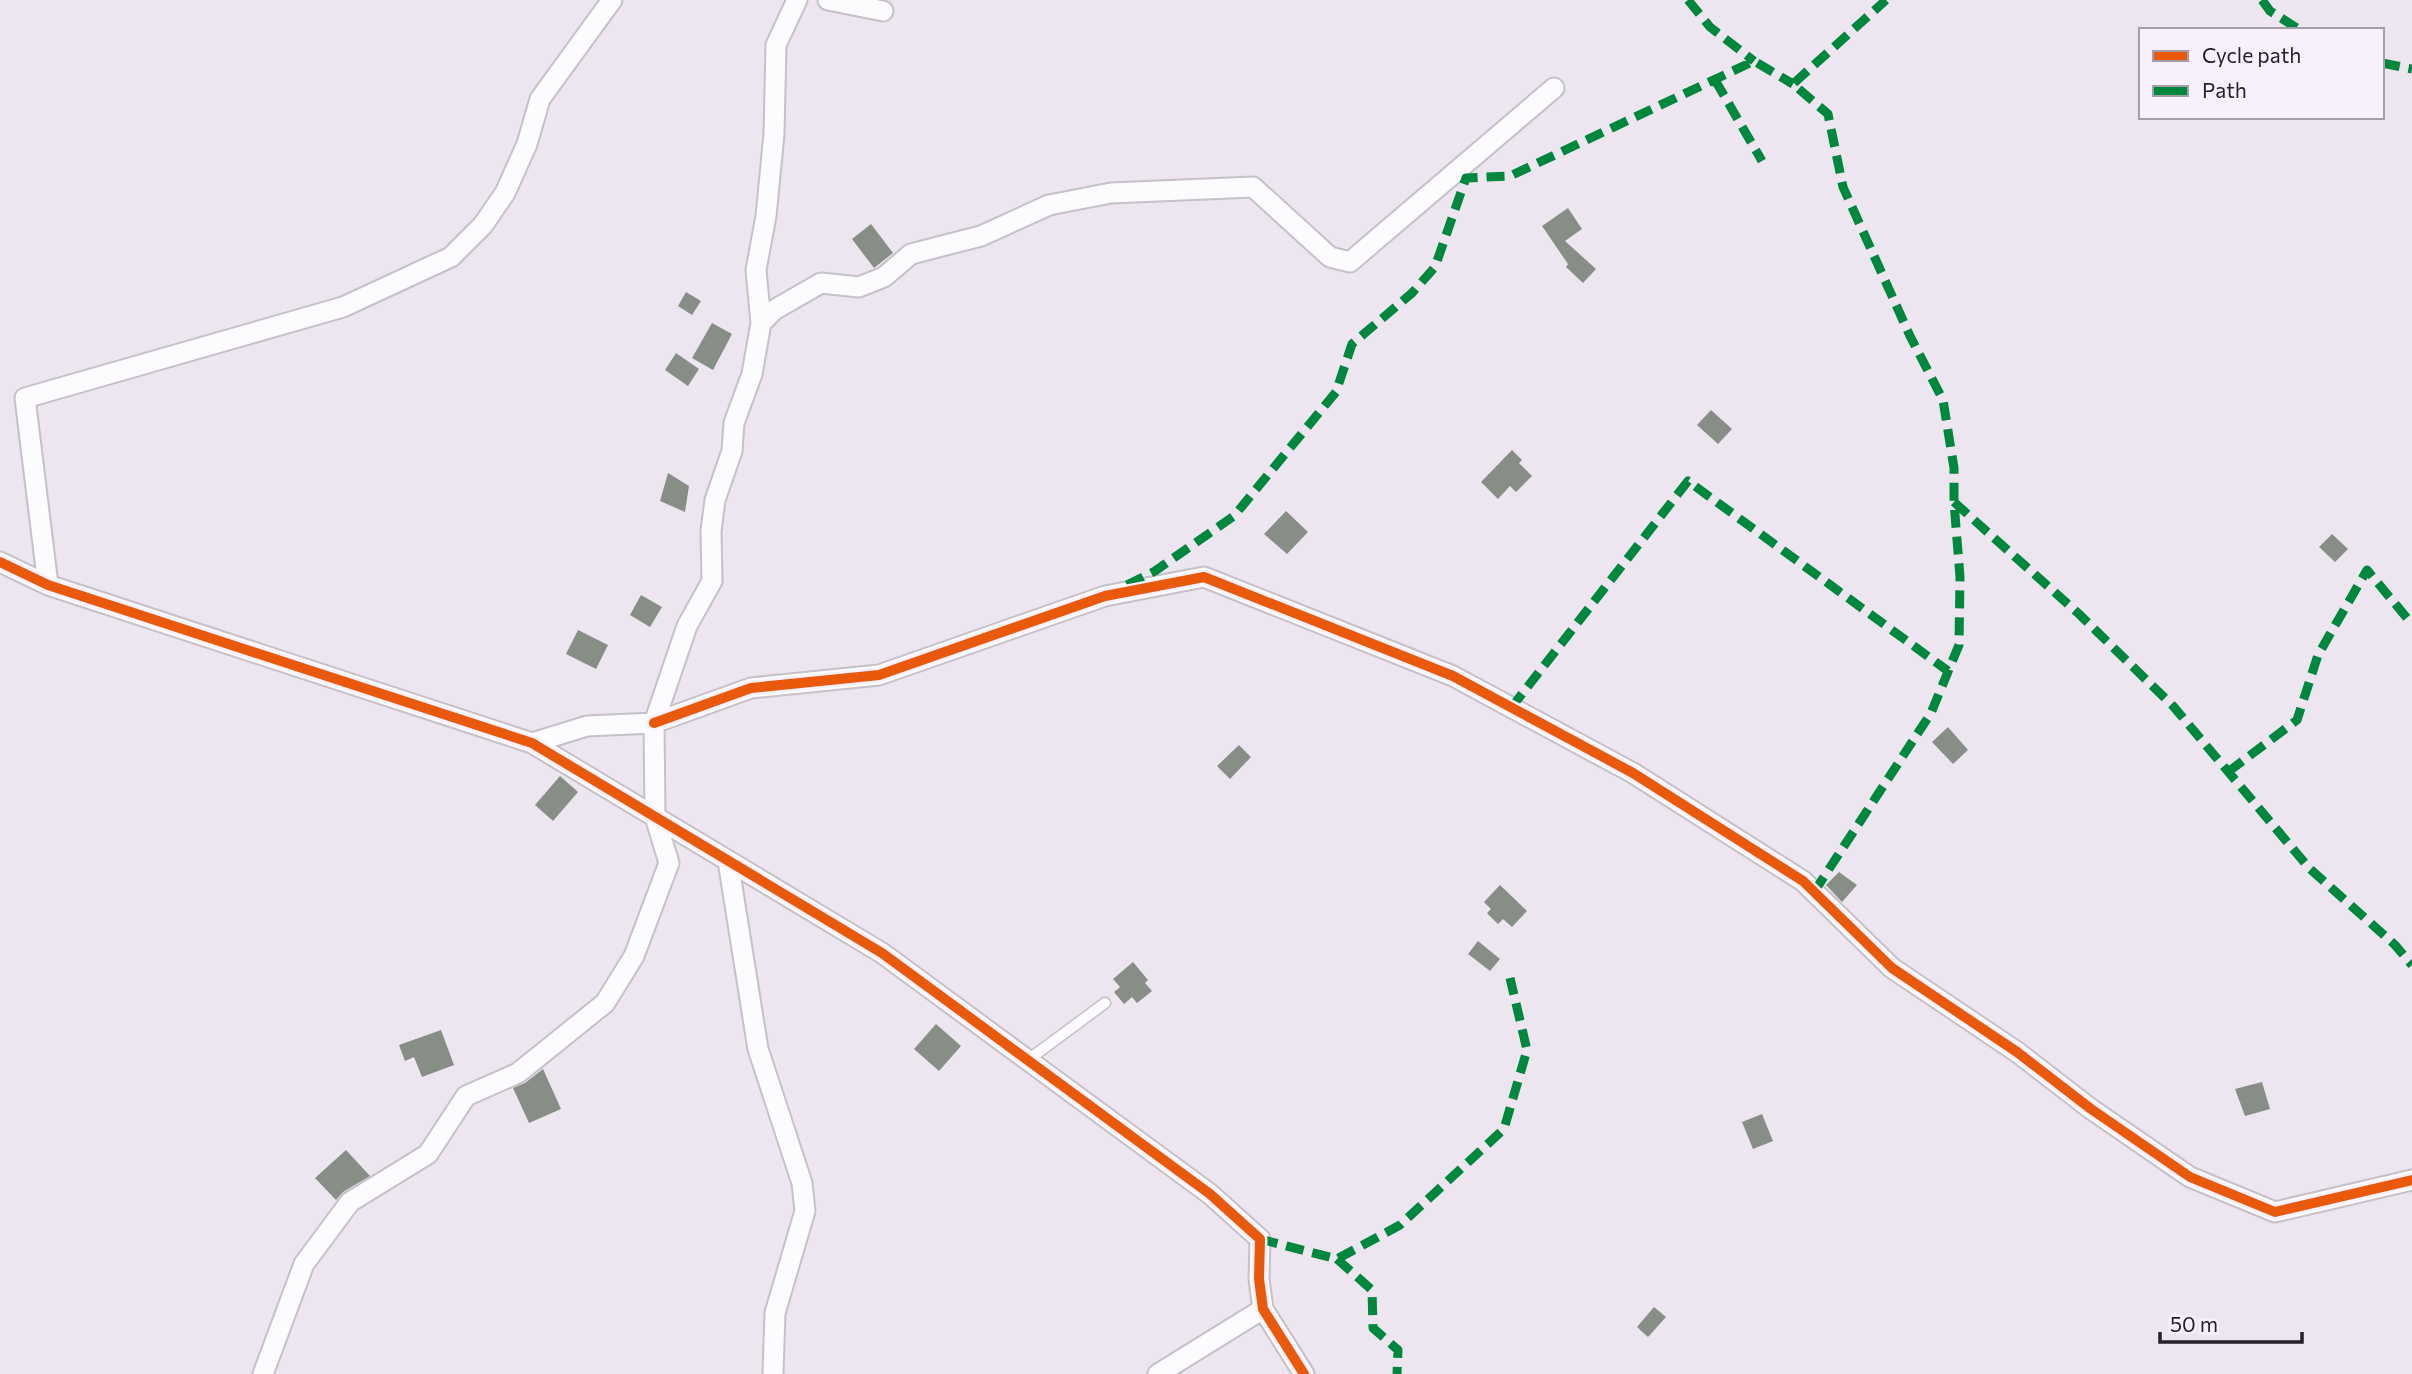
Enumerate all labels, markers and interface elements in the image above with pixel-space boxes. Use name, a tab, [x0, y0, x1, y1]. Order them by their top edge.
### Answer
legend	[2139, 28, 2384, 119]
text: Cycle path	[2202, 42, 2301, 67]
text: Path	[2202, 77, 2247, 102]
scale bar	[2160, 1300, 2302, 1344]
text: 50 m	[2170, 1311, 2218, 1336]

